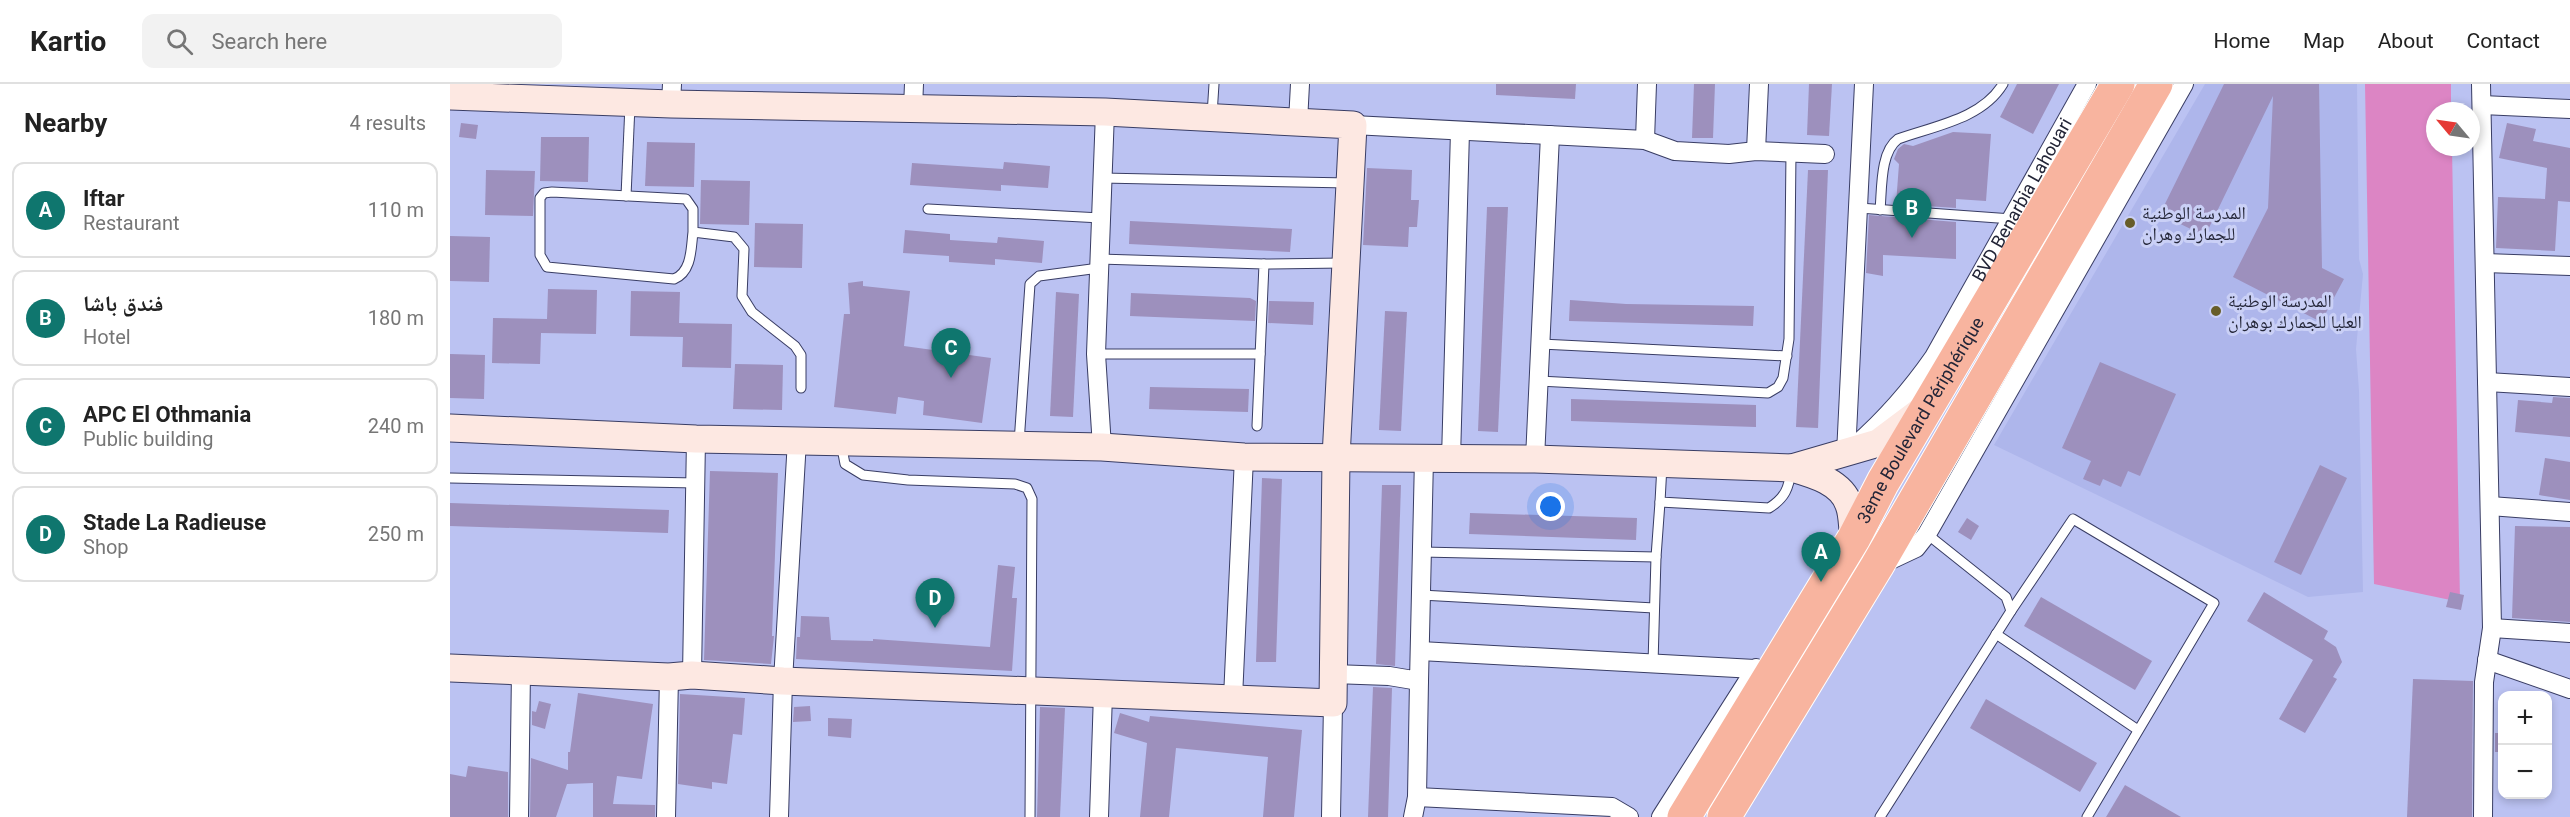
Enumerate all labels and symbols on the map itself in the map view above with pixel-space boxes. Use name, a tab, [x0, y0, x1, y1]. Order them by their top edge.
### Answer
north arrow	[2426, 102, 2480, 156]
street label: BVD Benarbia Lahouari	[1967, 114, 2076, 285]
pin: B	[1892, 188, 1932, 238]
place label: المدرسة الوطنية للجمارك وهران	[2142, 202, 2246, 245]
marker: المدرسة الوطنية للجمارك وهران	[2123, 216, 2137, 230]
place label: المدرسة الوطنية العليا للجمارك بوهران	[2228, 290, 2362, 333]
marker: المدرسة الوطنية العليا للجمارك بوهران	[2209, 304, 2223, 318]
street label: 3ème Boulevard Périphérique	[1852, 313, 1988, 527]
pin: C	[932, 328, 970, 378]
your location	[1536, 492, 1565, 521]
pin: A	[1802, 532, 1840, 582]
pin: D	[916, 578, 954, 628]

